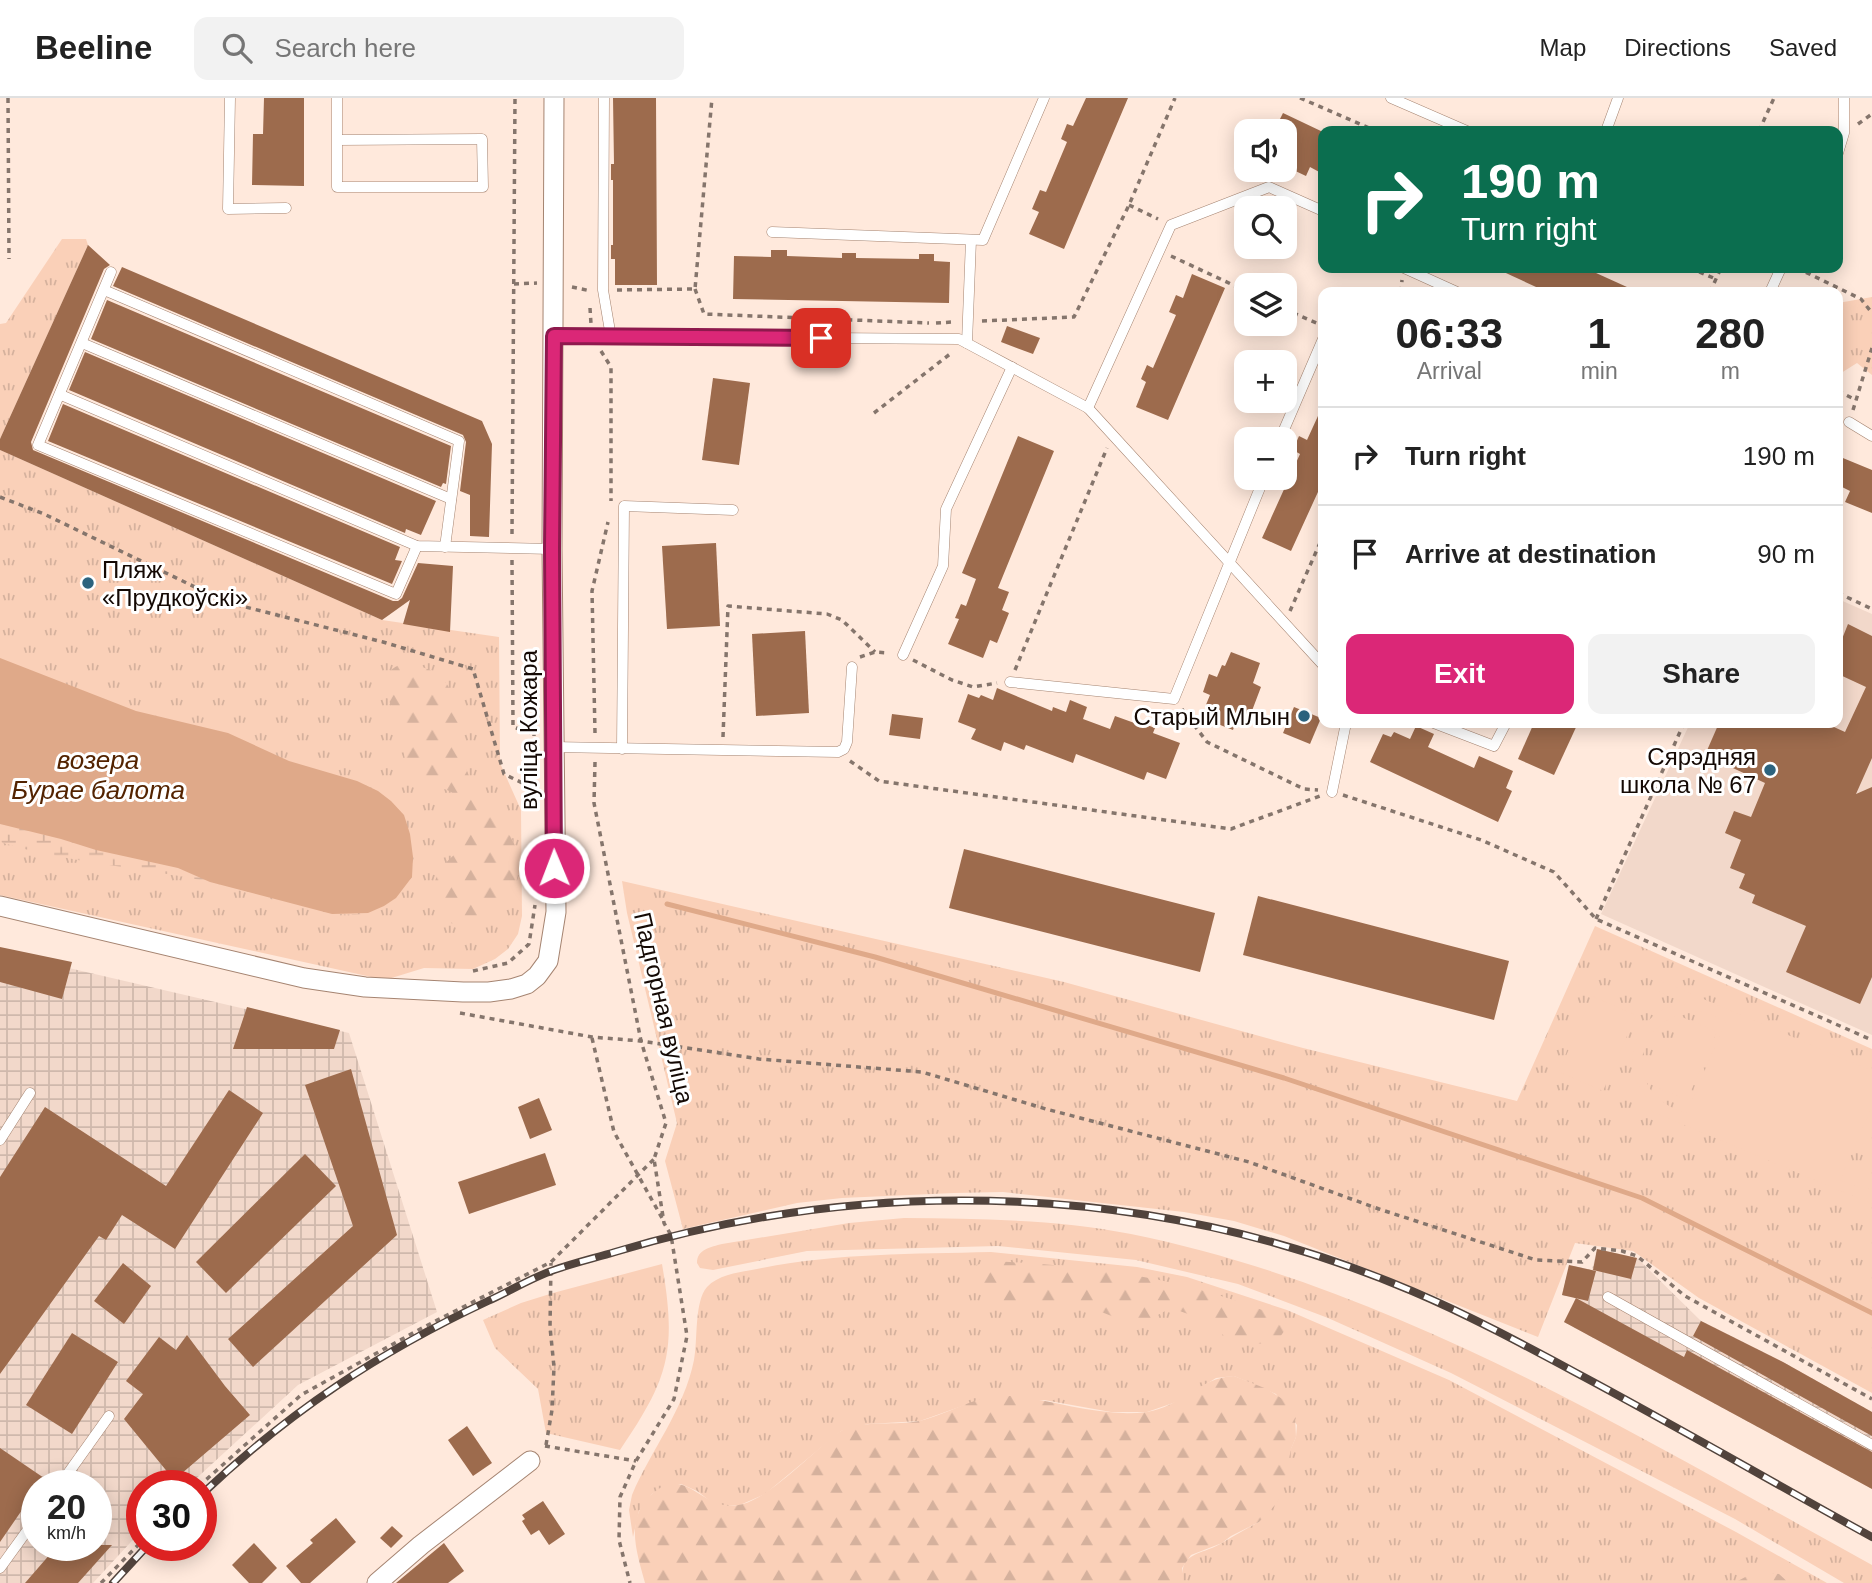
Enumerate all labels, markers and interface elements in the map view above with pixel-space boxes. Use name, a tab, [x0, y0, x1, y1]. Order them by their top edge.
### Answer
search box	[194, 17, 684, 80]
text: Beeline	[35, 29, 152, 66]
icon: search	[218, 29, 256, 67]
text: Search here	[274, 33, 416, 63]
text: Map	[1540, 34, 1586, 61]
text: Directions	[1624, 34, 1731, 61]
text: Saved	[1769, 34, 1837, 61]
map controls	[1234, 119, 1297, 490]
button: sound	[1234, 119, 1297, 182]
icon: right	[1346, 154, 1437, 245]
text: 190 m	[1461, 154, 1600, 208]
button: search	[1234, 196, 1297, 259]
text: Turn right	[1461, 211, 1597, 247]
button: layers	[1234, 273, 1297, 336]
pin	[791, 308, 851, 368]
text: 06:33	[1396, 310, 1503, 357]
text: 1	[1587, 310, 1611, 357]
text: 280	[1695, 310, 1765, 357]
icon: arrive	[802, 319, 840, 357]
button: +	[1234, 350, 1297, 413]
text: Arrival	[1417, 358, 1482, 384]
text: min	[1581, 358, 1618, 384]
text: m	[1721, 358, 1740, 384]
button: −	[1234, 427, 1297, 490]
icon: right	[1346, 437, 1384, 475]
text: Turn right	[1405, 441, 1526, 471]
text: 190 m	[1743, 441, 1815, 471]
icon: arrive	[1346, 535, 1384, 573]
text: Arrive at destination	[1405, 539, 1656, 569]
text: 90 m	[1757, 539, 1815, 569]
place label: Пляж «Прудкоўскі»	[102, 556, 248, 611]
marker: Пляж «Прудкоўскі»	[80, 575, 96, 591]
button: Exit	[1346, 634, 1574, 714]
button: Share	[1588, 634, 1815, 714]
street label: вуліца Кожара	[515, 649, 542, 810]
place label: Старый Млын	[1133, 703, 1290, 730]
marker: Старый Млын	[1296, 708, 1312, 724]
place label: Сярэдняя школа № 67	[1620, 743, 1756, 798]
water label: возера Бурае балота	[11, 745, 185, 805]
marker: Сярэдняя школа № 67	[1762, 762, 1778, 778]
position arrow	[517, 831, 591, 905]
street label: Падгорная вуліца	[629, 910, 699, 1107]
speed limit sign: 30	[126, 1470, 217, 1561]
text: 20	[47, 1487, 86, 1526]
text: km/h	[47, 1523, 86, 1543]

